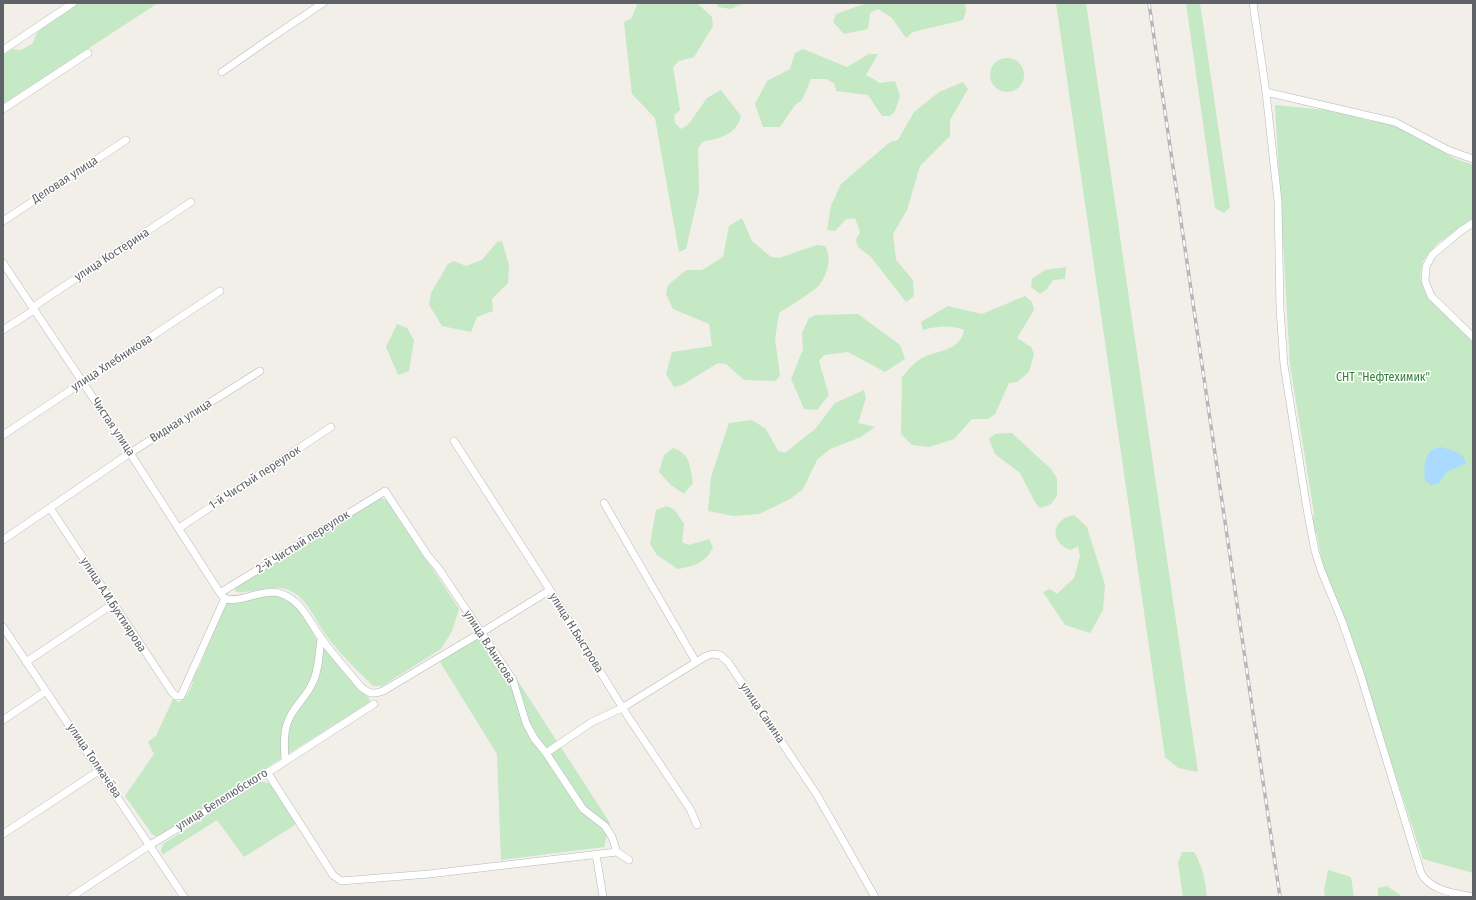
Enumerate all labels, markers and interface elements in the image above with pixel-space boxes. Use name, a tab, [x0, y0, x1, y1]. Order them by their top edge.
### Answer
street label: Деловая улица	[29, 153, 101, 207]
street label: улица Костерина	[72, 225, 152, 285]
street label: улица Хлебникова	[69, 331, 155, 395]
park label: СНТ "Нефтехимик"	[1336, 371, 1430, 385]
street label: Чистая улица	[88, 395, 138, 459]
street label: Видная улица	[147, 396, 215, 446]
street label: 1-й Чистый переулок	[206, 443, 304, 513]
street label: 2-й Чистый переулок	[254, 508, 352, 576]
street label: улица А.И.Бухтиярова	[77, 555, 149, 655]
street label: улица Н.Быстрова	[546, 590, 606, 676]
street label: улица В.Анисова	[460, 608, 518, 686]
street label: улица Санина	[737, 680, 787, 746]
street label: улица Толмачёва	[64, 721, 124, 801]
street label: улица Белелюбского	[173, 766, 271, 834]

